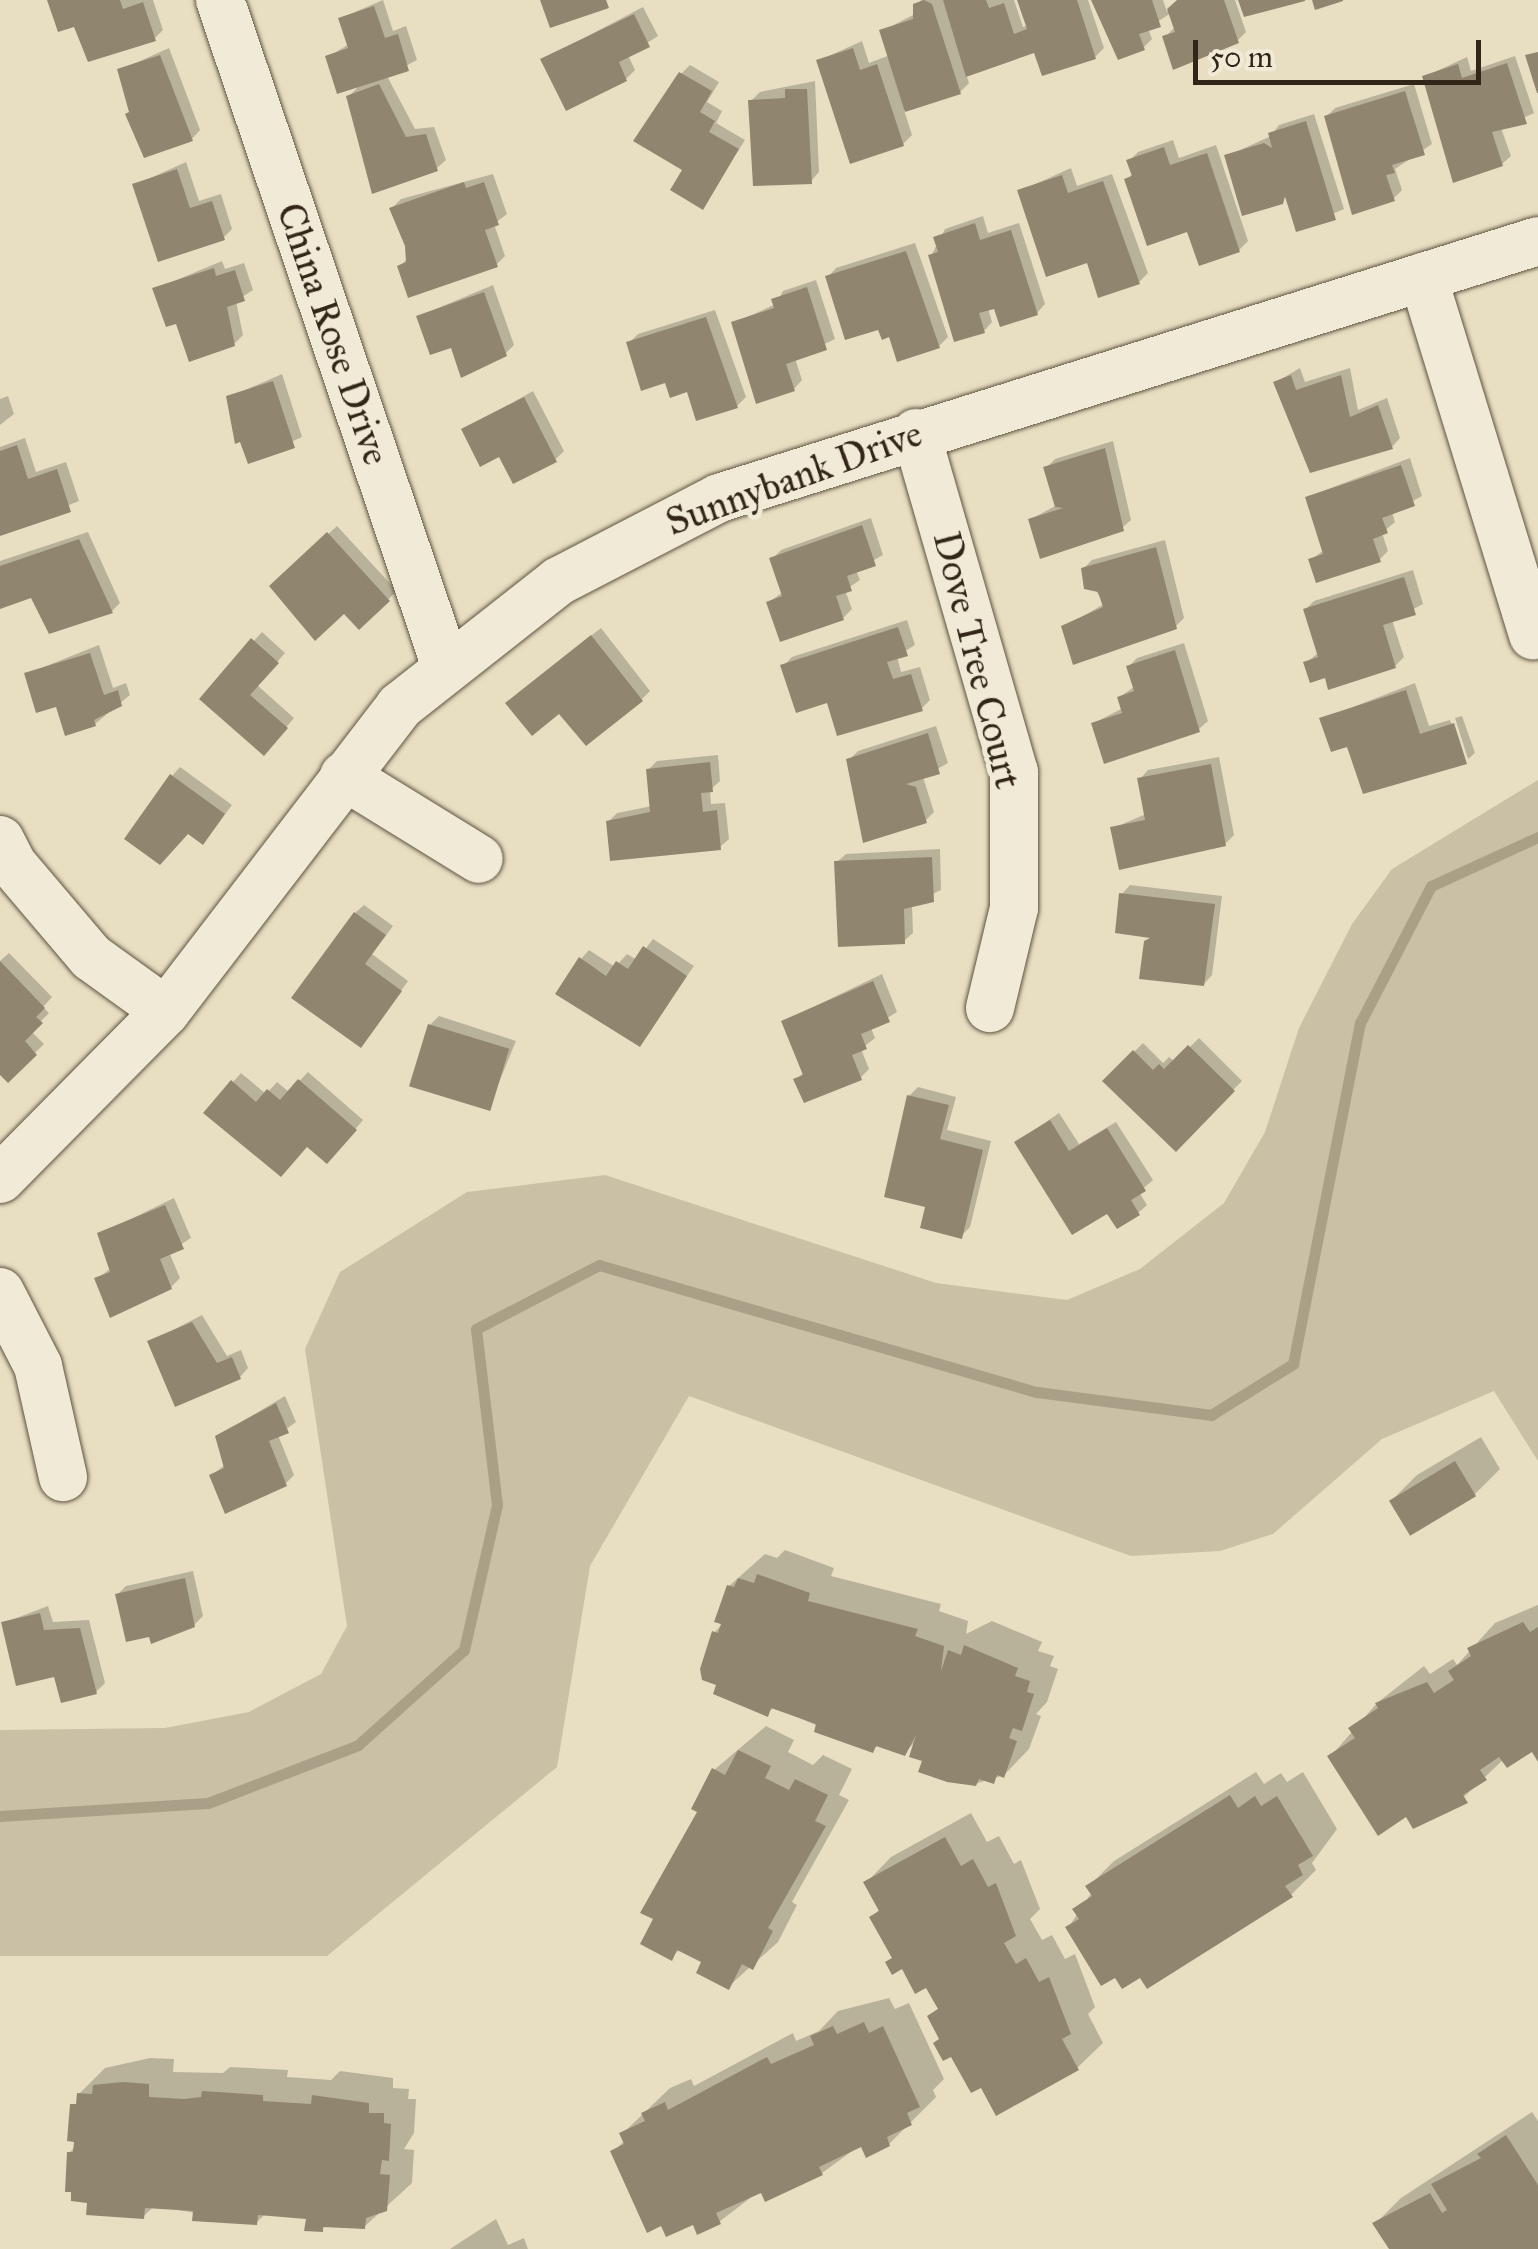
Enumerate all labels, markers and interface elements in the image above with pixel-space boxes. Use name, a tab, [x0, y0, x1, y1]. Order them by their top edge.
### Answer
scale bar	[1198, 20, 1486, 82]
text: 50 m	[1210, 39, 1273, 75]
street label: China Rose Drive	[267, 197, 399, 471]
street label: Sunnybank Drive	[660, 411, 928, 545]
street label: Dove Tree Court	[923, 527, 1031, 793]

